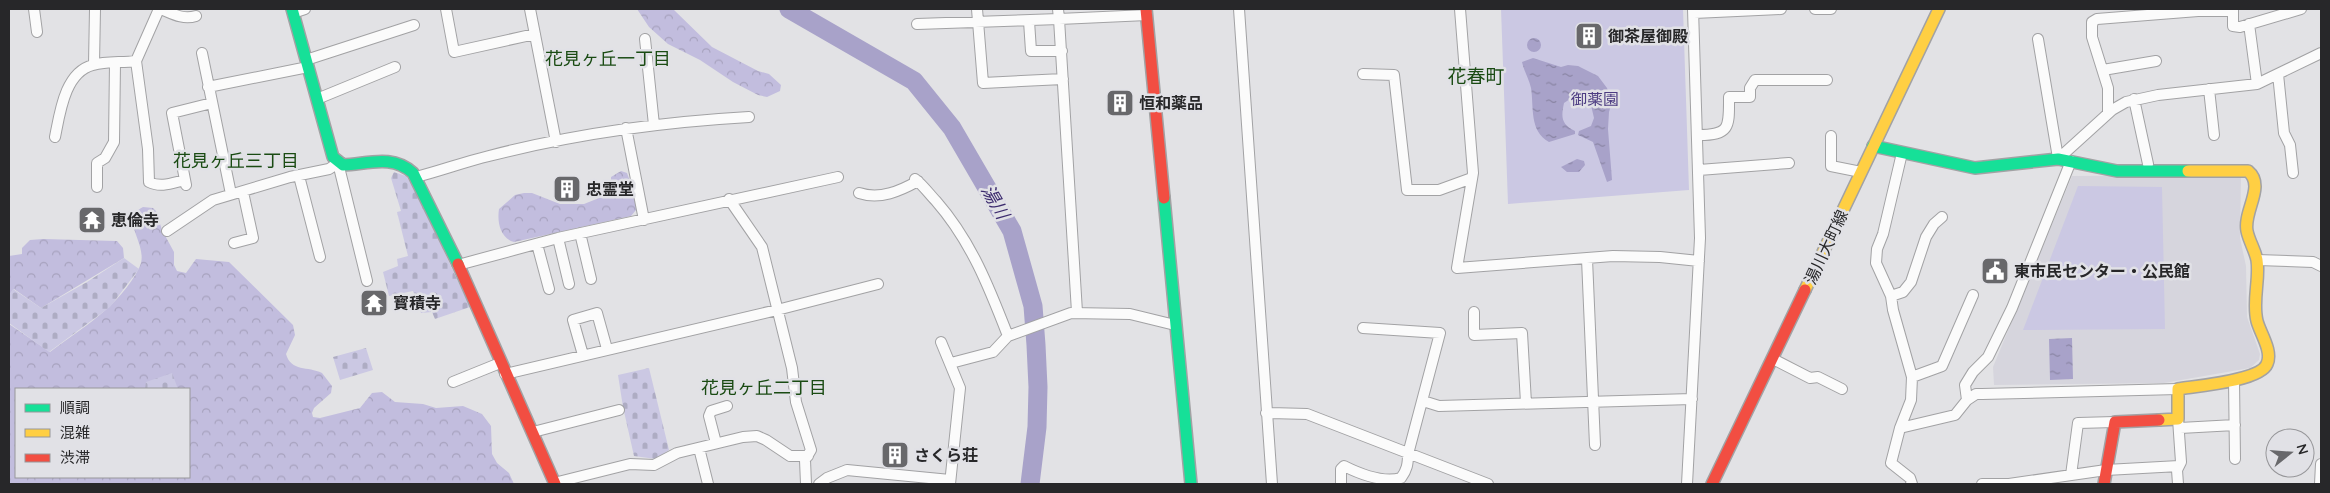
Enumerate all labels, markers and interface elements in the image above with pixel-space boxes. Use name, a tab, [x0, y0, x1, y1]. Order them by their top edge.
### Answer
building icon: 御茶屋御殿	[1574, 21, 1604, 51]
place label: 御茶屋御殿	[1608, 26, 1688, 46]
district label: 花見ヶ丘一丁目	[545, 47, 671, 70]
district label: 花春町	[1447, 64, 1505, 88]
building icon: 恒和薬品	[1105, 88, 1135, 118]
park label: 御薬園	[1571, 89, 1619, 109]
place label: 恒和薬品	[1139, 93, 1203, 113]
district label: 花見ヶ丘三丁目	[173, 149, 299, 172]
building icon: 忠霊堂	[552, 174, 582, 204]
place label: 忠霊堂	[586, 179, 634, 199]
water label: 湯川	[976, 180, 1015, 225]
temple icon: 恵倫寺	[77, 205, 107, 235]
street label: 湯川大町線	[1800, 207, 1852, 287]
place label: 恵倫寺	[111, 210, 159, 230]
public building icon: 東市民センター・公民館	[1980, 256, 2010, 286]
place label: 東市民センター・公民館	[2014, 261, 2190, 281]
temple icon: 寳積寺	[359, 288, 389, 318]
place label: 寳積寺	[393, 293, 441, 313]
district label: 花見ヶ丘二丁目	[701, 376, 827, 399]
legend	[15, 388, 190, 478]
text: 順調	[60, 398, 90, 417]
text: 混雑	[60, 423, 90, 442]
north arrow	[2265, 428, 2315, 478]
building icon: さくら荘	[880, 440, 910, 470]
text: N	[2292, 442, 2313, 457]
place label: さくら荘	[914, 445, 978, 465]
text: 渋滞	[60, 448, 90, 467]

